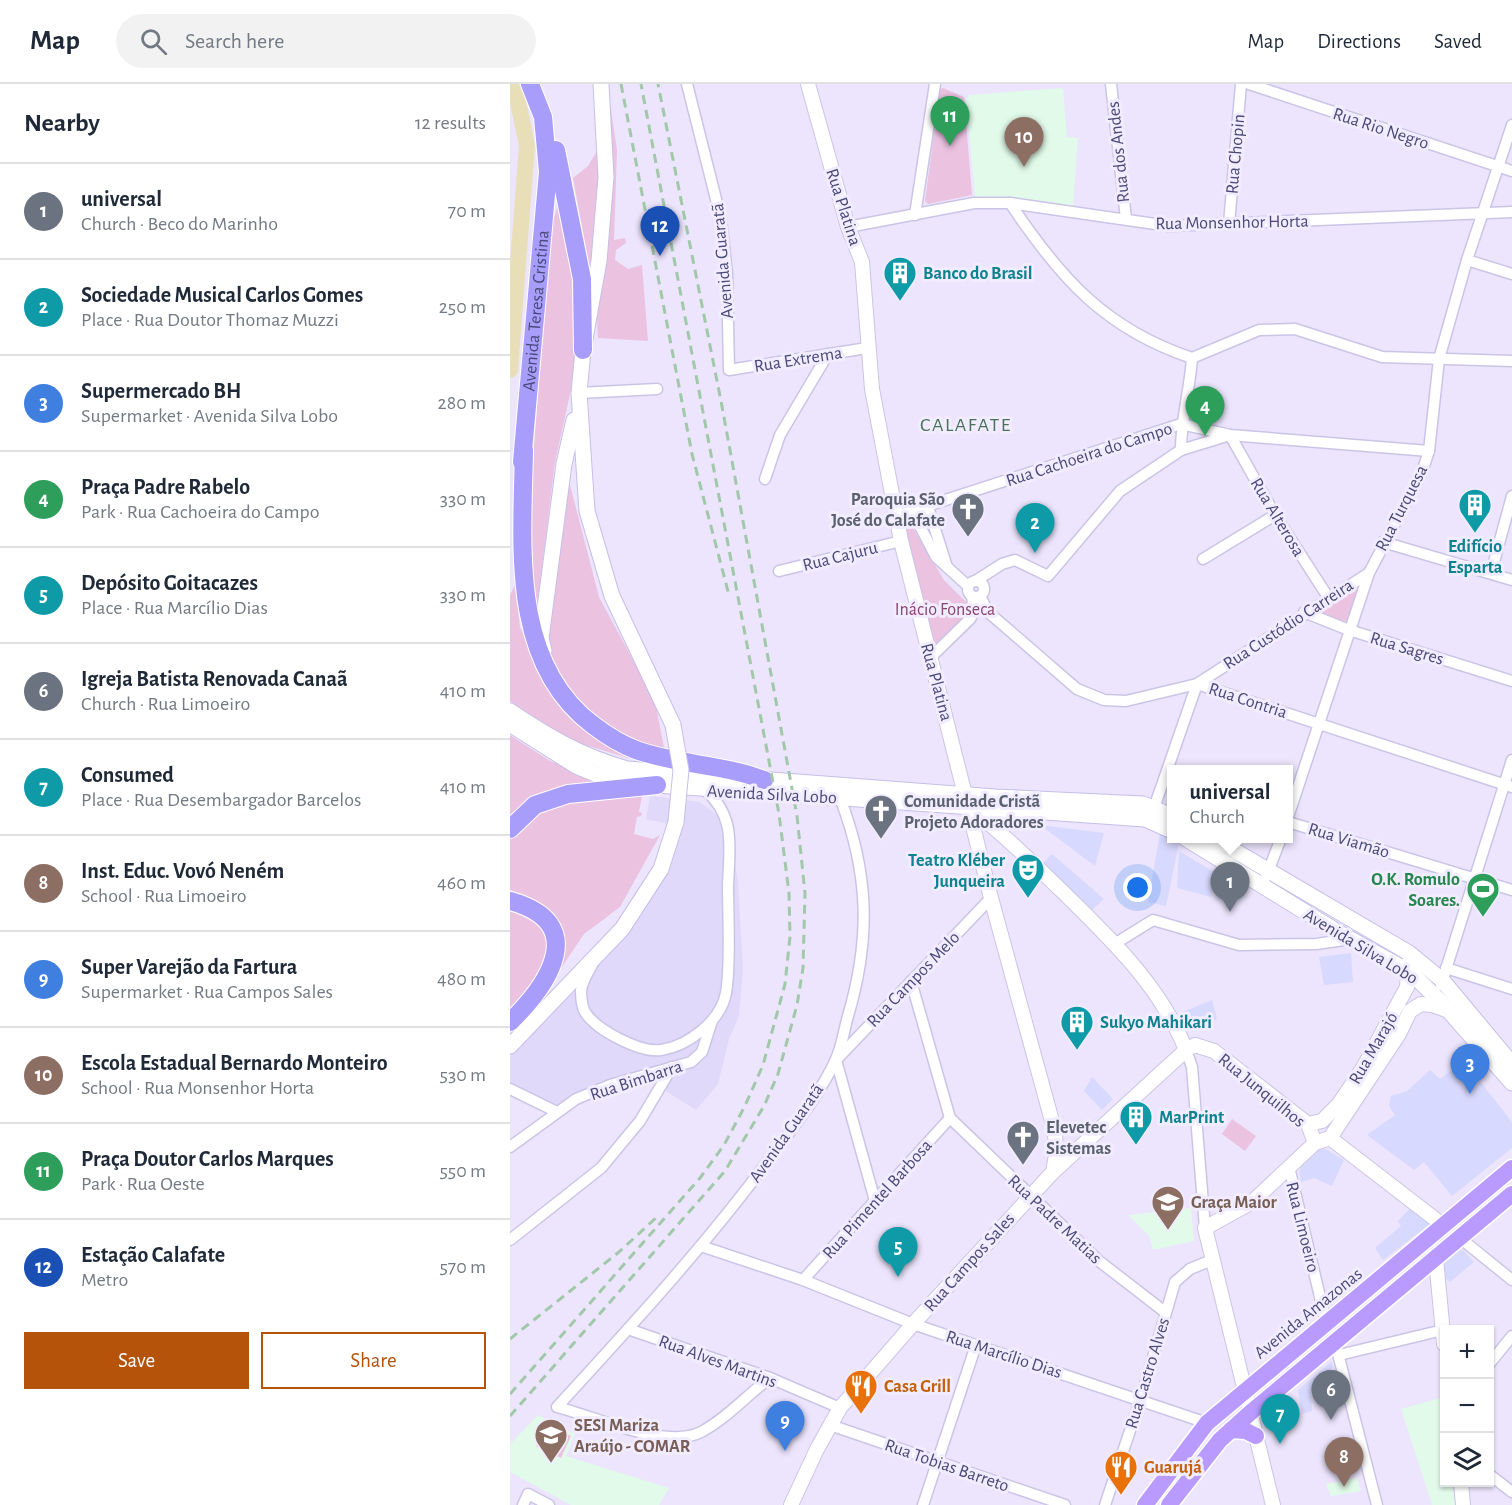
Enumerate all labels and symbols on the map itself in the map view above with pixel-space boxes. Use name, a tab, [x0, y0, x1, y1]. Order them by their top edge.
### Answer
pin: 11	[930, 97, 970, 146]
street label: Rua dos Andes	[1105, 100, 1133, 203]
street label: Rua Rio Negro	[1330, 105, 1431, 153]
street label: Rua Chopin	[1224, 113, 1248, 195]
pin: 10	[1004, 118, 1044, 167]
street label: Rua Platina	[822, 167, 864, 248]
street label: Avenida Guaratã	[709, 202, 737, 319]
pin: 12	[640, 206, 680, 256]
street label: Rua Monsenhor Horta	[1155, 213, 1309, 233]
street label: Avenida Teresa Cristina	[520, 229, 553, 392]
building icon: Banco do Brasil	[882, 255, 918, 302]
place label: Banco do Brasil	[923, 265, 1033, 283]
street label: Rua Extrema	[753, 344, 844, 376]
pin: 4	[1186, 386, 1224, 436]
district label: CALAFATE	[920, 415, 1012, 435]
street label: Rua Cachoeira do Campo	[1004, 420, 1175, 490]
street label: Rua Turquesa	[1373, 462, 1431, 554]
street label: Rua Alterosa	[1247, 475, 1308, 560]
building icon: Edifício Esparta	[1457, 487, 1493, 534]
place label: Paroquia São José do Calafate	[831, 491, 945, 530]
church icon: Paroquia São José do Calafate	[950, 491, 986, 538]
pin: 2	[1016, 504, 1054, 553]
place label: Edifício Esparta	[1447, 538, 1503, 577]
street label: Rua Cajuru	[801, 539, 880, 575]
street label: Rua Custódio Carreira	[1220, 576, 1357, 673]
park label: Inácio Fonseca	[895, 601, 995, 619]
street label: Rua Sagres	[1368, 629, 1446, 669]
street label: Rua Platina	[917, 641, 955, 723]
street label: Rua Contria	[1206, 680, 1289, 722]
street label: Avenida Silva Lobo	[707, 783, 838, 807]
church icon: Comunidade Cristã Projeto Adoradores	[863, 793, 899, 840]
place label: Comunidade Cristã Projeto Adoradores	[904, 793, 1044, 832]
street label: Rua Viamão	[1306, 820, 1392, 862]
place label: Teatro Kléber Junqueira	[908, 852, 1006, 891]
theatre icon: Teatro Kléber Junqueira	[1010, 852, 1046, 899]
pin: 1	[1210, 862, 1250, 912]
place label: O.K. Romulo Soares.	[1371, 871, 1460, 910]
sports icon: O.K. Romulo Soares.	[1465, 871, 1501, 918]
your location	[1123, 873, 1152, 902]
street label: Avenida Silva Lobo	[1300, 906, 1421, 988]
street label: Rua Campos Melo	[864, 928, 964, 1031]
building icon: Sukyo Mahikari	[1059, 1004, 1095, 1051]
street label: Rua Marajó	[1346, 1009, 1402, 1088]
place label: Sukyo Mahikari	[1100, 1014, 1212, 1032]
pin: 3	[1450, 1044, 1490, 1094]
street label: Rua Junquilhos	[1215, 1050, 1308, 1131]
street label: Rua Bimbarra	[588, 1058, 685, 1104]
street label: Avenida Guaratã	[746, 1081, 827, 1186]
building icon: MarPrint	[1118, 1099, 1154, 1146]
place label: MarPrint	[1159, 1109, 1224, 1127]
church icon: Elevetec Sistemas	[1005, 1119, 1041, 1166]
place label: Elevetec Sistemas	[1046, 1119, 1111, 1158]
street label: Rua Pimentel Barbosa	[820, 1137, 936, 1263]
street label: Rua Padre Matias	[1004, 1172, 1105, 1268]
street label: Rua Limoeiro	[1282, 1180, 1322, 1274]
school or university icon: Graça Maior	[1150, 1184, 1186, 1231]
place label: Graça Maior	[1191, 1194, 1278, 1212]
street label: Rua Campos Sales	[921, 1210, 1018, 1315]
pin: 5	[878, 1228, 918, 1277]
street label: Avenida Amazonas	[1251, 1265, 1366, 1363]
street label: Rua Castro Alves	[1123, 1316, 1173, 1431]
street label: Rua Marcílio Dias	[943, 1328, 1064, 1382]
street label: Rua Alves Martins	[656, 1332, 779, 1392]
restaurant icon: Casa Grill	[843, 1368, 879, 1415]
pin: 6	[1312, 1370, 1350, 1420]
place label: Casa Grill	[884, 1378, 951, 1396]
pin: 7	[1260, 1394, 1300, 1444]
pin: 9	[766, 1402, 804, 1451]
school or university icon: SESI Mariza Araújo - COMAR	[533, 1417, 569, 1464]
place label: SESI Mariza Araújo - COMAR	[574, 1417, 691, 1456]
street label: Rua Tobias Barreto	[882, 1436, 1011, 1496]
pin: 8	[1324, 1438, 1364, 1487]
restaurant icon: Guarujá	[1103, 1449, 1139, 1496]
place label: Guarujá	[1144, 1459, 1202, 1477]

